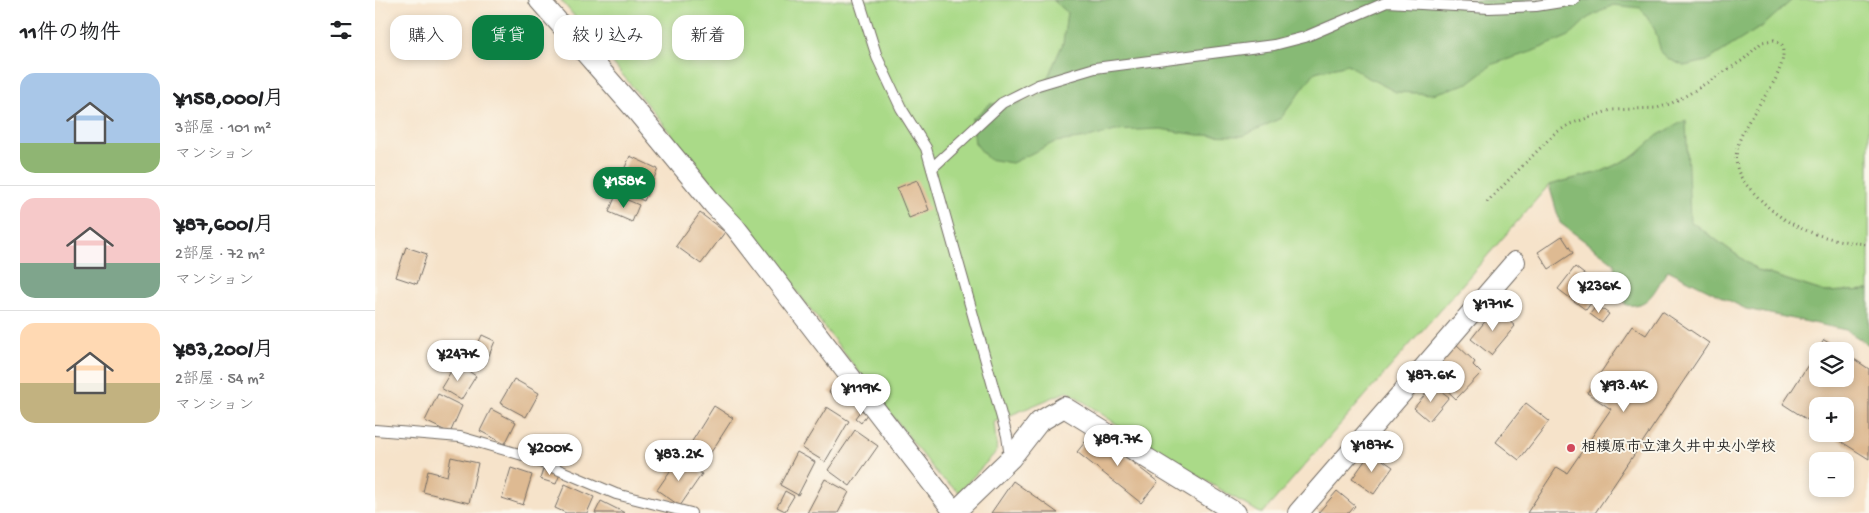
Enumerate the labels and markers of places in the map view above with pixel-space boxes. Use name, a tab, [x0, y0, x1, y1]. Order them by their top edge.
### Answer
pin: ¥158K	[589, 166, 659, 209]
pin: ¥236K	[1564, 272, 1634, 314]
pin: ¥171K	[1458, 290, 1528, 332]
pin: ¥247K	[423, 340, 493, 382]
pin: ¥87.6K	[1390, 360, 1472, 403]
pin: ¥93.4K	[1583, 370, 1665, 413]
pin: ¥119K	[826, 374, 896, 416]
pin: ¥89.7K	[1077, 424, 1159, 467]
pin: ¥187K	[1337, 430, 1407, 473]
pin: ¥200K	[515, 434, 585, 476]
place label: 相模原市立津久井中央小学校	[1581, 438, 1776, 457]
pin: ¥83.2K	[638, 440, 720, 482]
marker: 相模原市立津久井中央小学校	[1565, 442, 1577, 454]

